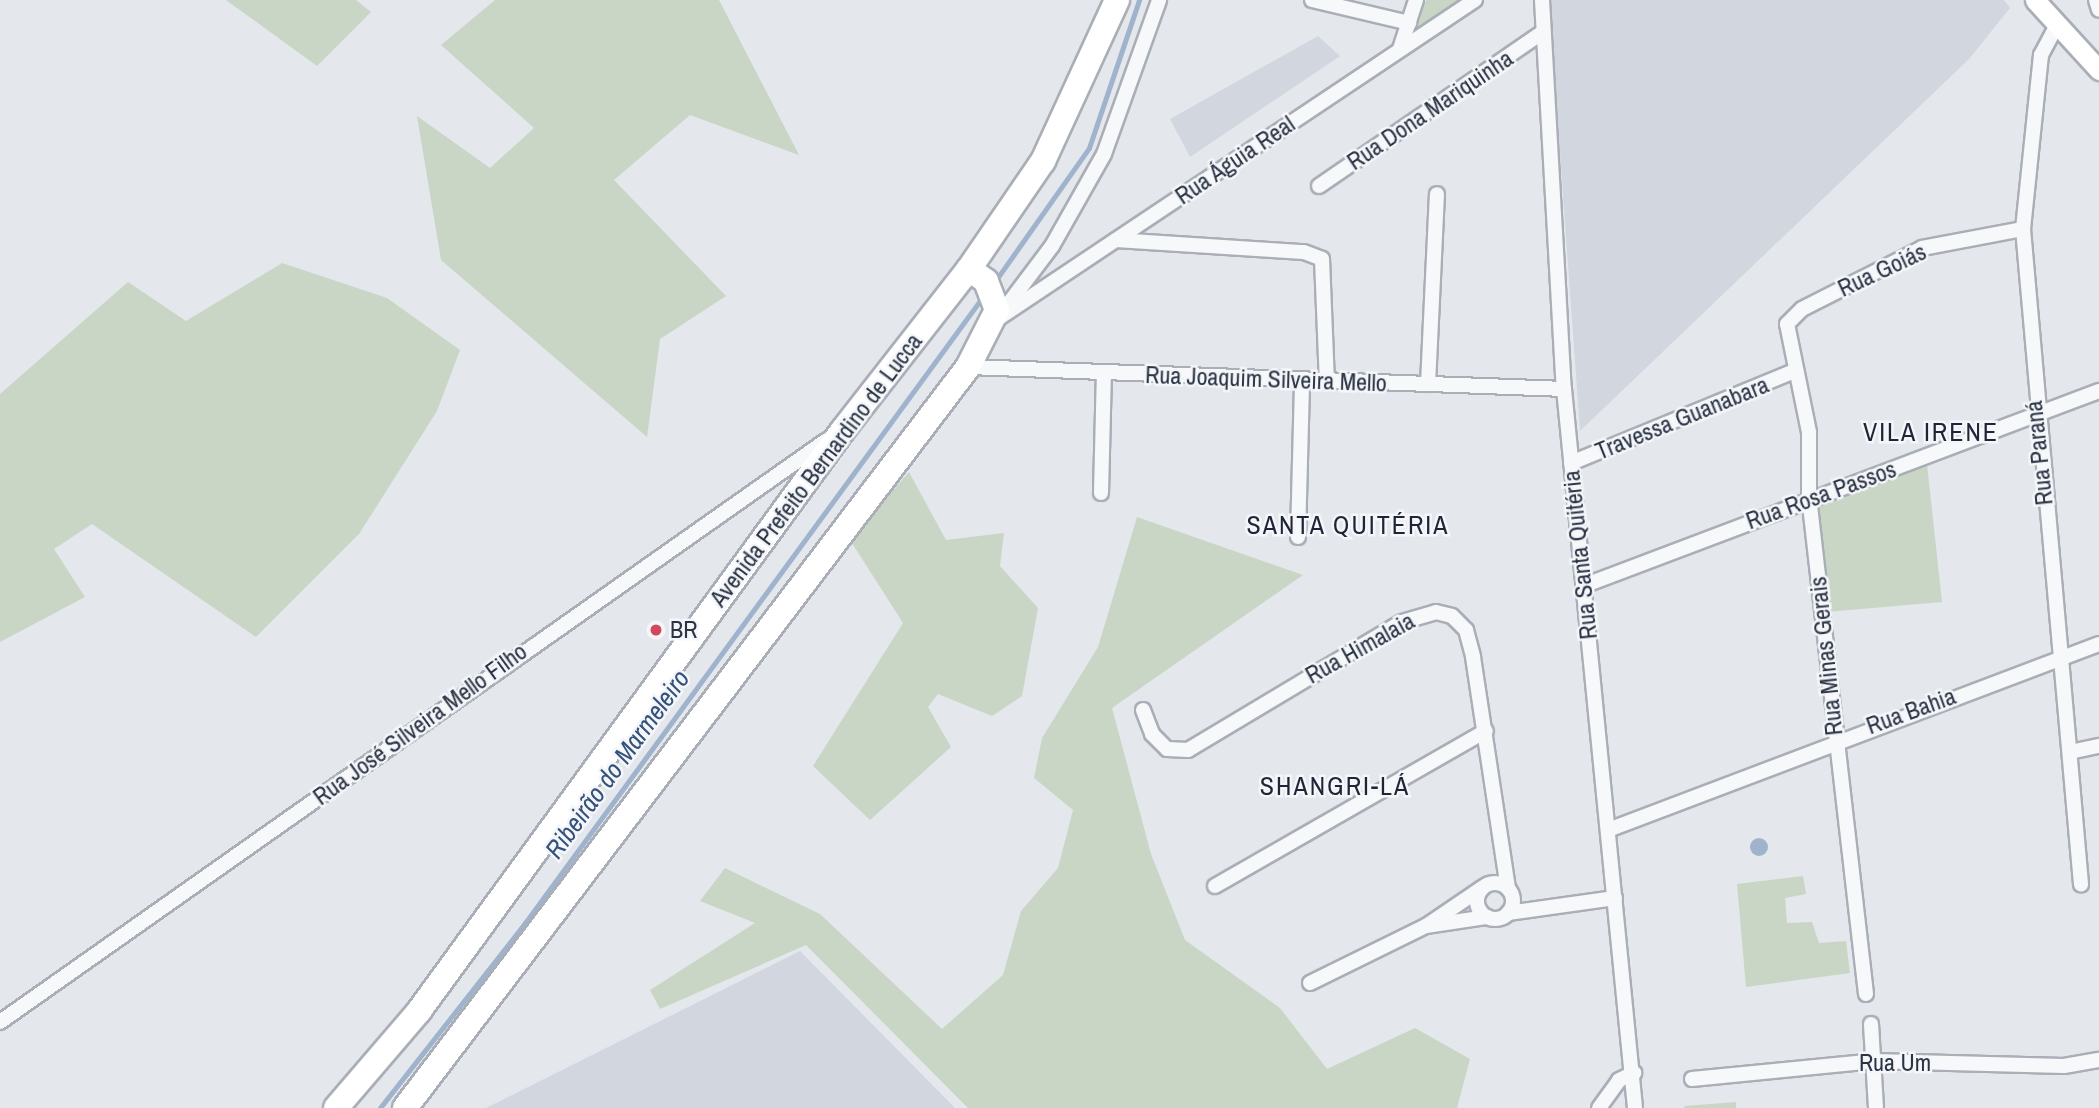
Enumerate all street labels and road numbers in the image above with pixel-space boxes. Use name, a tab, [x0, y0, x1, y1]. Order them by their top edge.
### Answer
street label: Rua Dona Mariquinha	[1342, 44, 1518, 176]
street label: Rua Águia Real	[1169, 109, 1301, 211]
street label: Rua Goiás	[1833, 237, 1931, 303]
street label: Avenida Prefeito Bernardino de Lucca	[704, 328, 928, 612]
street label: Rua Joaquim Silveira Mello	[1145, 360, 1387, 398]
street label: Travessa Guanabara	[1591, 370, 1773, 466]
street label: Rua Paraná	[2019, 399, 2059, 507]
street label: Rua Rosa Passos	[1742, 455, 1900, 535]
street label: Rua Santa Quitéria	[1557, 469, 1603, 641]
street label: Rua Minas Gerais	[1803, 575, 1849, 737]
street label: Rua Himalaia	[1300, 606, 1420, 690]
street label: Rua José Silveira Mello Filho	[308, 637, 532, 811]
street label: Rua Bahia	[1862, 682, 1960, 740]
street label: Rua Um	[1859, 1049, 1931, 1077]

